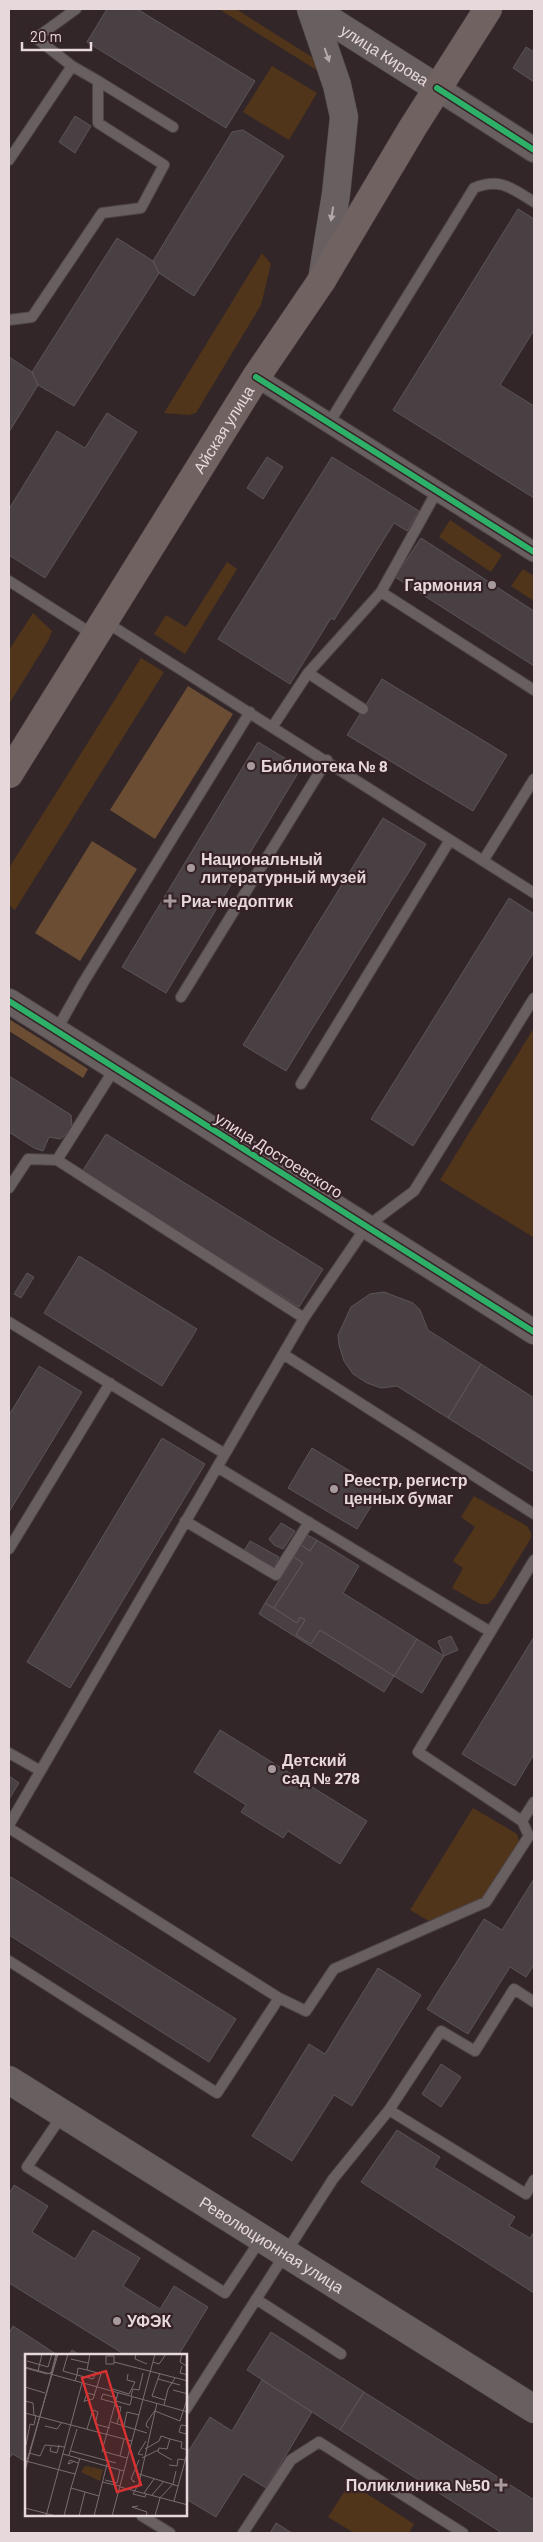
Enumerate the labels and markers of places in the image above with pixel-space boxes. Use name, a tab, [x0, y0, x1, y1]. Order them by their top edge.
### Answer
place label: Гармония	[404, 575, 482, 594]
marker: Гармония	[486, 579, 498, 591]
place label: Библиотека № 8	[261, 756, 388, 775]
marker: Библиотека № 8	[245, 760, 257, 772]
place label: Национальный литературный музей	[201, 849, 366, 886]
marker: Национальный литературный музей	[185, 862, 197, 874]
place label: Риа-медоптик	[181, 891, 294, 910]
marker: Риа-медоптик	[163, 894, 177, 908]
place label: Реестр, регистр ценных бумаг	[344, 1470, 468, 1507]
marker: Реестр, регистр ценных бумаг	[328, 1483, 340, 1495]
place label: Детский сад № 278	[282, 1750, 360, 1787]
marker: Детский сад № 278	[266, 1763, 278, 1775]
place label: УФЭК	[127, 2311, 171, 2330]
marker: УФЭК	[111, 2315, 123, 2327]
place label: Поликлиника №50	[346, 2475, 490, 2494]
marker: Поликлиника №50	[494, 2478, 508, 2492]

